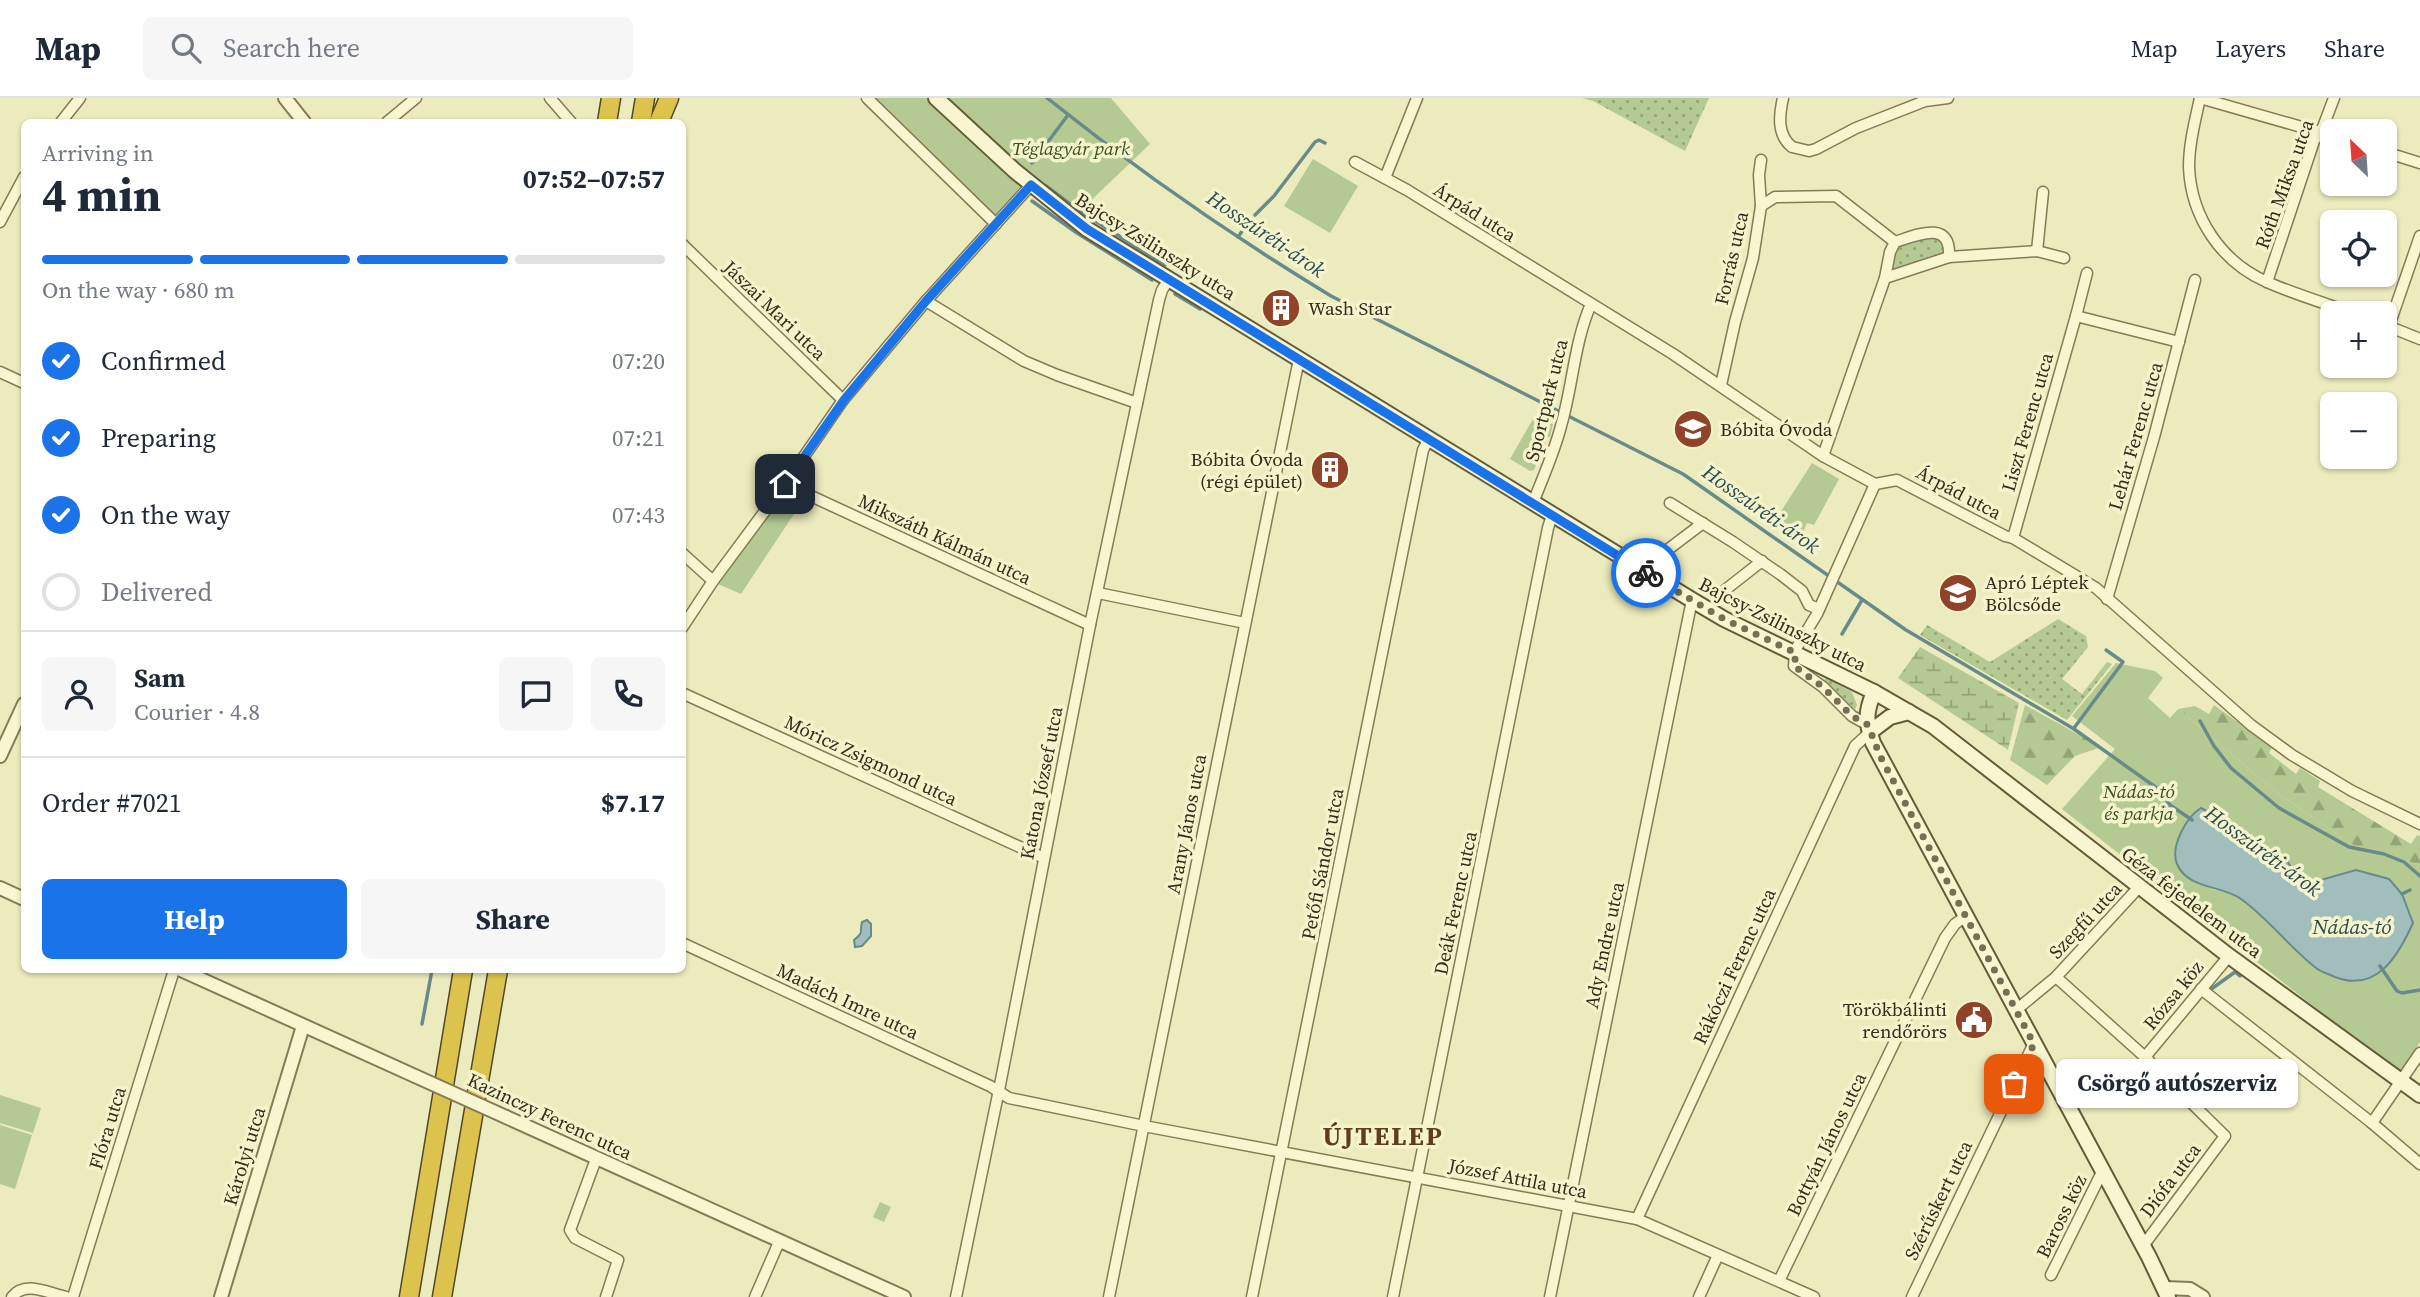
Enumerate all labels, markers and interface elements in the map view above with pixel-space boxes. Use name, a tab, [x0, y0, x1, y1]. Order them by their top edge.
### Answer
search box	[143, 17, 633, 80]
text: Map	[35, 26, 101, 71]
icon: search	[167, 29, 205, 67]
text: Search here	[223, 30, 360, 66]
text: Map	[2131, 32, 2178, 65]
text: Layers	[2216, 32, 2286, 65]
text: Share	[2324, 32, 2385, 65]
street label: Róth Miksa utca	[2249, 115, 2320, 252]
north arrow	[2320, 119, 2398, 196]
map controls	[2320, 119, 2397, 469]
park label: Téglagyár park	[1012, 135, 1130, 161]
text: Arriving in	[42, 137, 154, 169]
text: 07:52–07:57	[523, 161, 665, 197]
text: 4 min	[42, 163, 161, 226]
street label: Árpád utca	[1429, 176, 1522, 248]
water label: Hosszúréti-árok	[1200, 183, 1331, 284]
street label: Bajcsy-Zsilinszky utca	[1071, 186, 1241, 306]
street label: Forrás utca	[1708, 208, 1754, 307]
button: locate	[2320, 210, 2397, 287]
street label: Jászai Mari utca	[717, 254, 832, 366]
text: On the way · 680 m	[42, 274, 235, 306]
building icon: Wash Star	[1260, 287, 1302, 329]
place label: Wash Star	[1308, 295, 1392, 321]
button: +	[2320, 301, 2397, 378]
street label: Sportpark utca	[1518, 336, 1574, 464]
icon: check	[42, 342, 80, 380]
text: Confirmed	[101, 343, 226, 379]
text: 07:20	[612, 345, 665, 377]
street label: Liszt Ferenc utca	[1995, 349, 2059, 494]
street label: Lehár Ferenc utca	[2101, 358, 2169, 513]
button: −	[2320, 392, 2397, 469]
school or university icon: Bóbita Óvoda	[1672, 408, 1714, 450]
place label: Bóbita Óvoda	[1720, 416, 1833, 442]
icon: check	[42, 419, 80, 457]
text: Preparing	[101, 420, 216, 456]
text: 07:21	[612, 422, 665, 454]
place label: Bóbita Óvoda (régi épület)	[1191, 446, 1303, 494]
building icon: Bóbita Óvoda (régi épület)	[1309, 449, 1351, 491]
pin	[755, 454, 815, 514]
water label: Hosszúréti-árok	[1696, 457, 1826, 560]
street label: Árpád utca	[1912, 459, 2006, 525]
icon: home	[766, 465, 804, 503]
street label: Mikszáth Kálmán utca	[854, 487, 1036, 591]
icon: check	[42, 496, 80, 534]
text: On the way	[101, 497, 230, 533]
text: 07:43	[612, 499, 665, 531]
courier	[1611, 538, 1681, 608]
icon: bike	[1627, 554, 1665, 592]
place label: Apró Léptek Bölcsőde	[1985, 569, 2089, 617]
street label: Bajcsy-Zsilinszky utca	[1695, 571, 1871, 678]
school or university icon: Apró Léptek Bölcsőde	[1937, 572, 1979, 614]
text: Delivered	[101, 574, 212, 610]
button: person	[42, 657, 116, 731]
button: chat	[499, 657, 573, 731]
button: phone	[591, 657, 665, 731]
text: Sam	[134, 660, 185, 696]
text: Courier · 4.8	[134, 696, 260, 728]
street label: Katona József utca	[1013, 704, 1069, 862]
street label: Móricz Zsigmond utca	[780, 709, 962, 812]
street label: Arany János utca	[1160, 751, 1212, 896]
park label: Nádas-tó és parkja	[2102, 778, 2175, 826]
text: Order #7021	[42, 785, 182, 821]
text: $7.17	[601, 785, 665, 821]
street label: Petőfi Sándor utca	[1295, 786, 1349, 942]
water label: Hosszúréti-árok	[2198, 798, 2327, 903]
street label: Deák Ferenc utca	[1427, 828, 1483, 977]
street label: Géza fejedelem utca	[2116, 841, 2268, 964]
street label: Szegfű utca	[2043, 876, 2128, 964]
button: Help	[42, 879, 347, 959]
button: Share	[361, 879, 665, 959]
street label: Ady Endre utca	[1578, 879, 1630, 1011]
street label: Rákóczi Ferenc utca	[1686, 883, 1782, 1048]
water label: Nádas-tó	[2311, 912, 2392, 941]
street label: Rózsa köz	[2137, 954, 2209, 1035]
street label: Madách Imre utca	[773, 957, 924, 1045]
place label: Törökbálinti rendőrörs	[1843, 996, 1947, 1044]
public building icon: Törökbálinti rendőrörs	[1953, 999, 1995, 1041]
pin	[1984, 1054, 2044, 1114]
callout: Csörgő autószerviz	[2056, 1060, 2298, 1108]
icon: bag	[1995, 1065, 2033, 1103]
street label: Kazinczy Ferenc utca	[463, 1066, 637, 1166]
text: Csörgő autószerviz	[2077, 1067, 2277, 1099]
street label: Bottyán János utca	[1780, 1068, 1872, 1220]
street label: Flóra utca	[82, 1083, 132, 1173]
street label: Károlyi utca	[217, 1103, 271, 1208]
district label: ÚJTELEP	[1322, 1118, 1444, 1154]
street label: Szérűskert utca	[1898, 1136, 1978, 1264]
street label: Diófa utca	[2134, 1137, 2207, 1222]
street label: József Attila utca	[1445, 1152, 1590, 1204]
street label: Baross köz	[2030, 1170, 2093, 1262]

